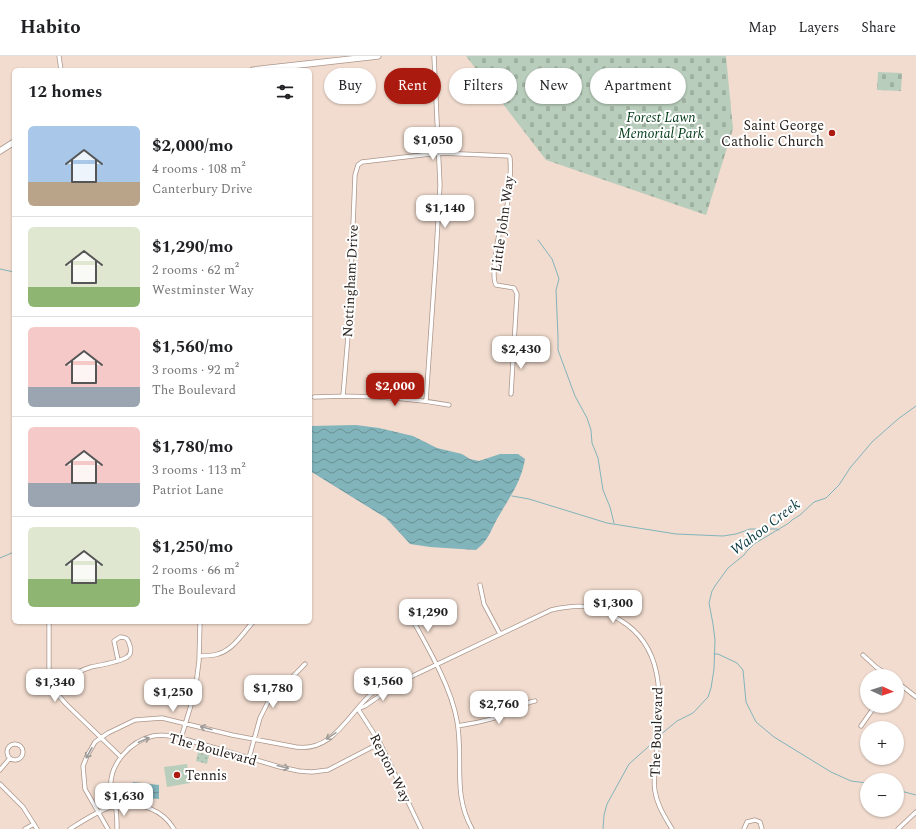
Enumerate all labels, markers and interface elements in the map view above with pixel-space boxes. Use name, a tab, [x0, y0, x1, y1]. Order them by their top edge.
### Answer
text: Habito	[20, 13, 81, 42]
text: Map	[748, 17, 777, 38]
text: Layers	[799, 17, 839, 38]
text: Share	[861, 17, 896, 38]
chip: Buy	[324, 68, 376, 104]
chip: Rent	[384, 68, 441, 104]
chip: Filters	[449, 68, 517, 104]
chip: New	[525, 68, 582, 104]
chip: Apartment	[590, 68, 686, 104]
text: 12 homes	[28, 79, 102, 105]
icon: filters	[274, 81, 296, 103]
park label: Forest Lawn Memorial Park	[618, 107, 705, 144]
place label: Saint George Catholic Church	[721, 115, 824, 152]
pin: $1,050	[400, 127, 466, 161]
marker: Saint George Catholic Church	[827, 128, 837, 138]
text: $1,050	[413, 130, 453, 150]
text: $2,000/mo	[152, 133, 233, 159]
icon: home	[60, 142, 108, 190]
text: 4 rooms · 108 m²	[152, 159, 246, 179]
street label: Little John Way	[485, 173, 520, 274]
text: Canterbury Drive	[152, 179, 252, 199]
pin: $1,140	[412, 195, 478, 229]
text: $1,140	[425, 198, 465, 218]
street label: Nottingham Drive	[337, 224, 364, 338]
text: $1,290/mo	[152, 234, 233, 260]
icon: home	[60, 243, 108, 291]
text: 2 rooms · 62 m²	[152, 260, 239, 280]
text: Westminster Way	[152, 280, 254, 300]
text: $1,560/mo	[152, 334, 233, 360]
pin: $2,430	[488, 336, 554, 370]
text: $2,430	[501, 339, 541, 359]
icon: home	[60, 343, 108, 391]
text: 3 rooms · 92 m²	[152, 360, 239, 380]
pin: $2,000	[362, 373, 428, 407]
text: $2,000	[375, 376, 415, 396]
text: The Boulevard	[152, 380, 236, 400]
text: $1,780/mo	[152, 434, 233, 460]
icon: home	[60, 443, 108, 491]
text: 3 rooms · 113 m²	[152, 460, 246, 480]
text: Patriot Lane	[152, 480, 224, 500]
water label: Wahoo Creek	[725, 493, 805, 561]
text: $1,250/mo	[152, 534, 233, 560]
icon: home	[60, 543, 108, 591]
text: 2 rooms · 66 m²	[152, 560, 239, 580]
text: The Boulevard	[152, 580, 236, 600]
pin: $1,300	[580, 590, 646, 624]
text: $1,300	[593, 593, 633, 613]
pin: $1,290	[395, 599, 461, 633]
text: $1,290	[408, 602, 448, 622]
pin: $1,560	[350, 668, 416, 702]
pin: $1,340	[22, 669, 88, 703]
north arrow	[860, 669, 904, 713]
map controls	[860, 669, 904, 817]
text: $1,560	[363, 671, 403, 691]
text: $1,340	[35, 672, 75, 692]
pin: $1,780	[240, 675, 306, 709]
text: $1,780	[253, 678, 293, 698]
pin: $1,250	[140, 679, 206, 713]
text: $1,250	[153, 682, 193, 702]
street label: The Boulevard	[644, 686, 669, 778]
pin: $2,760	[466, 691, 532, 725]
text: $2,760	[479, 694, 519, 714]
button: +	[860, 721, 904, 765]
one-way arrow	[200, 724, 213, 732]
street label: The Boulevard	[166, 728, 259, 771]
street label: Repton Way	[364, 730, 418, 808]
one-way arrow	[325, 733, 337, 741]
one-way arrow	[138, 735, 150, 743]
one-way arrow	[85, 747, 93, 759]
one-way arrow	[276, 764, 289, 772]
place label: Tennis	[185, 765, 227, 786]
marker: Tennis	[172, 770, 182, 780]
button: −	[860, 773, 904, 817]
pin: $1,630	[91, 783, 157, 817]
text: $1,630	[104, 786, 144, 806]

